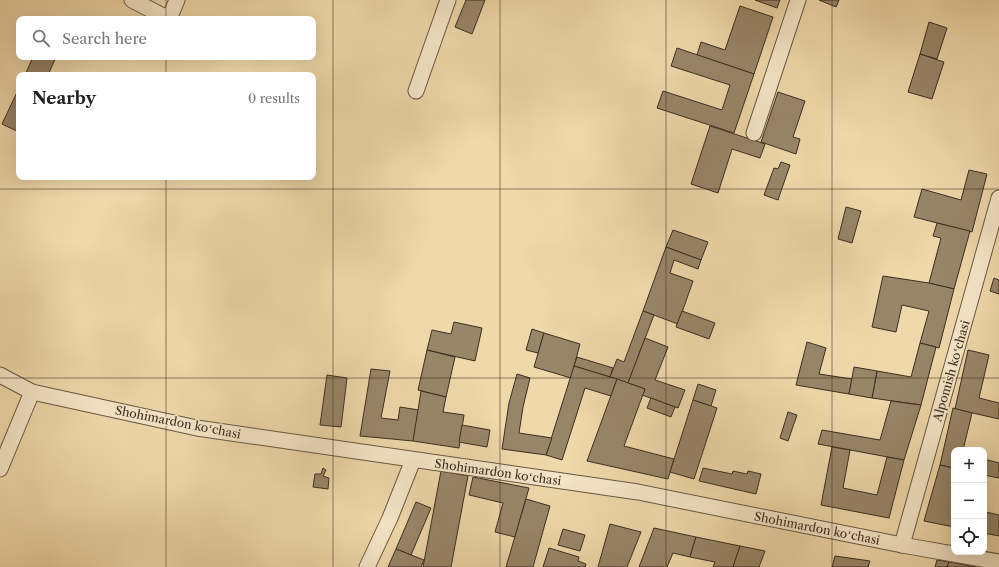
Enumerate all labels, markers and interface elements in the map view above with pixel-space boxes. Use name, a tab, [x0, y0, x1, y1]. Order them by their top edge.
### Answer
search box	[16, 16, 316, 60]
icon: search	[30, 27, 52, 49]
text: Search here	[62, 29, 147, 48]
text: Nearby	[32, 88, 96, 108]
text: 0 results	[248, 90, 300, 106]
street label: Alpomish koʻchasi	[929, 318, 973, 424]
street label: Shohimardon koʻchasi	[114, 402, 243, 442]
map controls	[951, 447, 987, 555]
button: +	[951, 447, 987, 483]
street label: Shohimardon koʻchasi	[434, 456, 563, 488]
button: −	[951, 483, 987, 519]
street label: Shohimardon koʻchasi	[753, 508, 882, 548]
button: locate	[951, 519, 987, 555]

